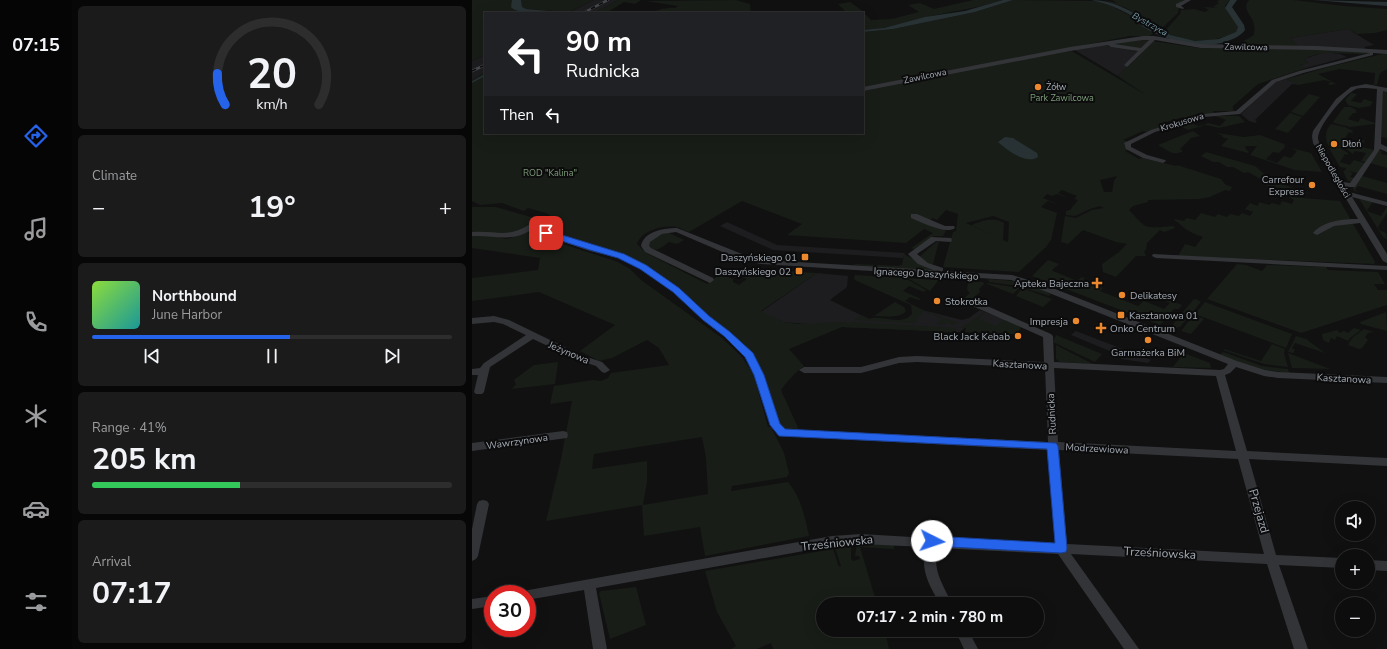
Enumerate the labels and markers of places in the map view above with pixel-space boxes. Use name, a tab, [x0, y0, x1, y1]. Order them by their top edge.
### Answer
place label: Żółw	[1046, 81, 1067, 93]
marker: Żółw	[1033, 82, 1043, 92]
place label: Dłoń	[1342, 138, 1361, 150]
marker: Dłoń	[1329, 139, 1339, 149]
place label: Carrefour Express	[1262, 173, 1304, 199]
marker: Carrefour Express	[1307, 180, 1317, 190]
pin	[529, 216, 563, 250]
place label: Daszyńskiego 01	[721, 251, 797, 265]
marker: Daszyńskiego 01	[800, 252, 810, 262]
place label: Daszyńskiego 02	[715, 265, 791, 279]
marker: Daszyńskiego 02	[794, 266, 804, 276]
place label: Apteka Bajeczna	[1014, 277, 1089, 291]
marker: Apteka Bajeczna	[1092, 278, 1102, 288]
place label: Delikatesy	[1130, 289, 1178, 303]
marker: Delikatesy	[1117, 290, 1127, 300]
place label: Stokrotka	[945, 295, 988, 309]
marker: Stokrotka	[932, 296, 942, 306]
place label: Kasztanowa 01	[1129, 309, 1198, 323]
marker: Kasztanowa 01	[1116, 310, 1126, 320]
place label: Impresja	[1030, 315, 1068, 329]
marker: Impresja	[1071, 316, 1081, 326]
marker: Onko Centrum	[1095, 322, 1107, 334]
place label: Onko Centrum	[1110, 322, 1175, 336]
place label: Black Jack Kebab	[934, 330, 1010, 344]
marker: Black Jack Kebab	[1013, 331, 1023, 341]
marker: Garmażerka BiM	[1143, 335, 1153, 345]
place label: Garmażerka BiM	[1111, 346, 1185, 360]

